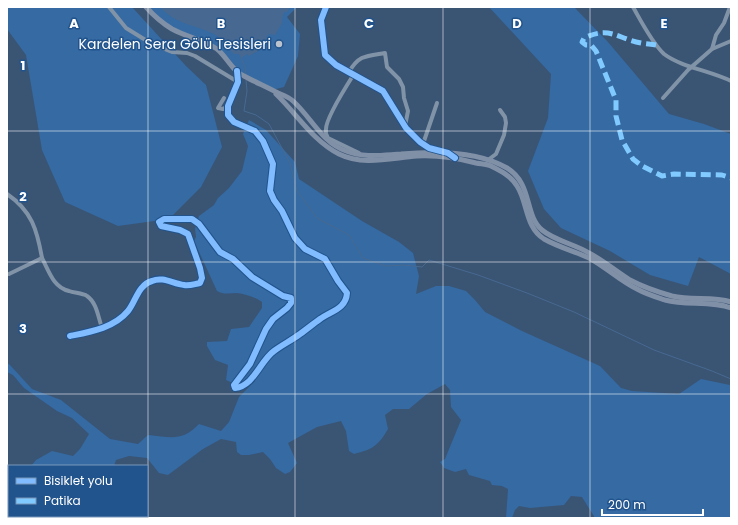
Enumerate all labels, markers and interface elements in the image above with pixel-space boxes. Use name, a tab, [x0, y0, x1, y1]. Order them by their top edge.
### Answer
text: A	[69, 14, 79, 33]
text: B	[217, 14, 226, 33]
text: C	[364, 14, 374, 33]
text: D	[512, 14, 522, 33]
text: E	[660, 14, 668, 33]
place label: Kardelen Sera Gölü Tesisleri	[79, 34, 271, 54]
marker: Kardelen Sera Gölü Tesisleri	[274, 39, 284, 49]
text: 1	[21, 56, 25, 75]
text: 2	[19, 187, 27, 206]
text: 3	[19, 319, 27, 338]
legend	[8, 465, 148, 517]
text: Bisiklet yolu	[44, 472, 113, 489]
scale bar	[602, 491, 703, 517]
text: Patika	[44, 492, 81, 509]
text: 200 m	[608, 496, 646, 513]

